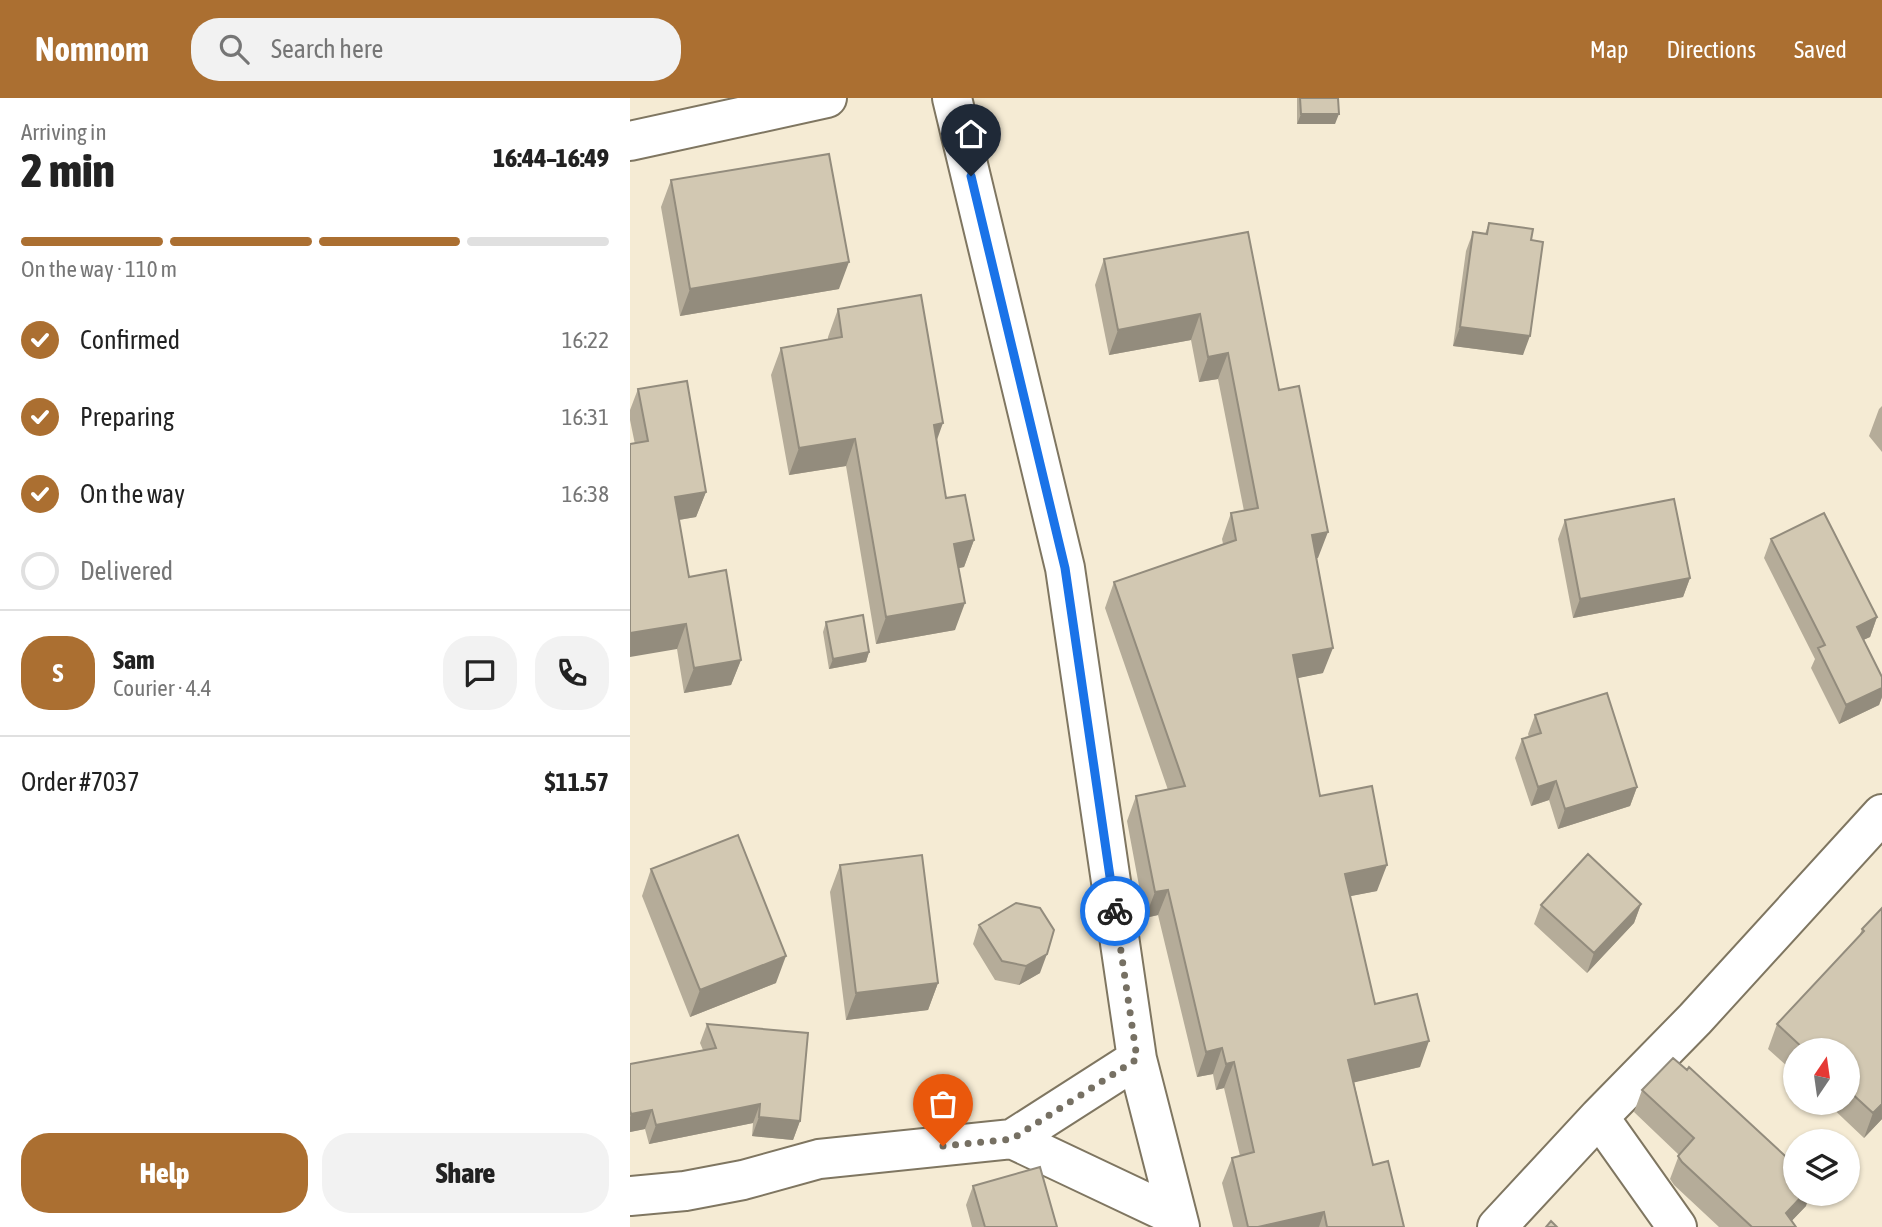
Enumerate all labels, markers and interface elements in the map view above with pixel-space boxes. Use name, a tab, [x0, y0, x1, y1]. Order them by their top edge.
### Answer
search box	[191, 18, 681, 81]
text: Nomnom	[35, 30, 149, 68]
icon: search	[215, 30, 253, 68]
text: Search here	[271, 34, 383, 64]
text: Map	[1590, 36, 1628, 63]
text: Directions	[1666, 36, 1756, 63]
text: Saved	[1794, 36, 1847, 63]
pin	[941, 104, 1001, 176]
icon: home	[952, 115, 990, 153]
text: Arriving in	[21, 119, 107, 145]
text: 16:44–16:49	[493, 143, 609, 173]
text: 2 min	[21, 144, 115, 197]
text: On the way · 110 m	[21, 256, 177, 282]
icon: check	[21, 321, 59, 359]
text: Confirmed	[80, 325, 180, 355]
text: 16:22	[562, 327, 609, 353]
icon: check	[21, 398, 59, 436]
text: Preparing	[80, 402, 174, 432]
text: 16:31	[562, 404, 609, 430]
icon: check	[21, 475, 59, 513]
text: On the way	[80, 479, 185, 509]
text: 16:38	[562, 481, 609, 507]
text: Delivered	[80, 556, 173, 586]
button: chat	[443, 636, 517, 710]
button: phone	[535, 636, 609, 710]
text: Sam	[113, 645, 155, 675]
text: S	[53, 658, 63, 688]
text: Courier · 4.4	[113, 675, 212, 701]
text: Order #7037	[21, 767, 140, 797]
text: $11.57	[545, 767, 609, 797]
courier	[1080, 876, 1150, 946]
icon: bike	[1096, 892, 1134, 930]
north arrow	[1783, 1038, 1860, 1115]
map controls	[1783, 1038, 1860, 1206]
pin	[913, 1074, 973, 1146]
icon: bag	[924, 1085, 962, 1123]
button: layers	[1783, 1129, 1860, 1206]
button: Help	[21, 1133, 308, 1213]
button: Share	[322, 1133, 609, 1213]

